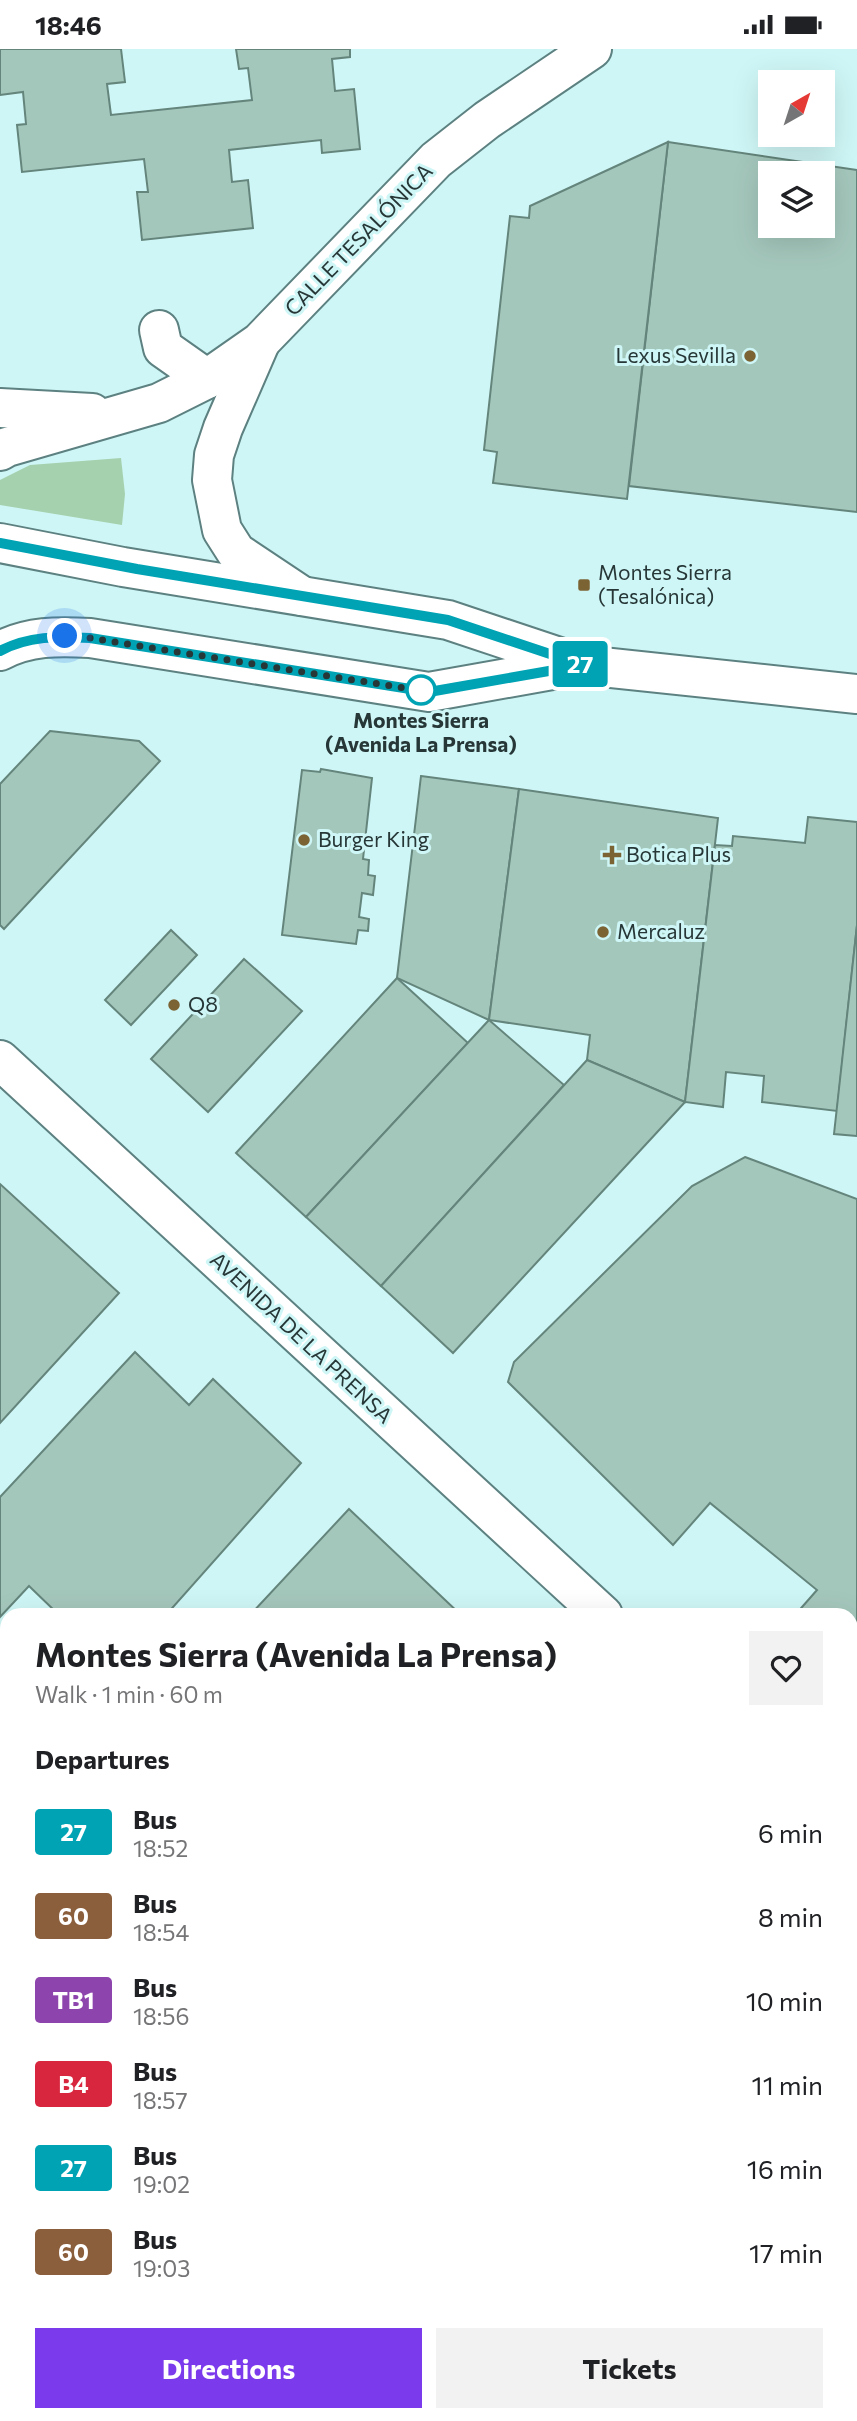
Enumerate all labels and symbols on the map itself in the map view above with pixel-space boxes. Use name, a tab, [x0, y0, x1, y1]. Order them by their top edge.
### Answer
north arrow	[758, 70, 835, 147]
street label: CALLE TESALÓNICA	[279, 158, 437, 320]
place label: Lexus Sevilla	[615, 342, 736, 367]
marker: Lexus Sevilla	[742, 348, 758, 364]
place label: Montes Sierra (Tesalónica)	[598, 559, 732, 608]
marker: Montes Sierra (Tesalónica)	[576, 577, 592, 593]
your location	[47, 618, 82, 653]
line badge: 27	[548, 641, 612, 687]
marker: Montes Sierra (Avenida La Prensa)	[406, 675, 436, 705]
place label: Montes Sierra (Avenida La Prensa)	[325, 707, 517, 756]
place label: Burger King	[318, 826, 429, 851]
marker: Burger King	[296, 832, 312, 848]
place label: Botica Plus	[626, 841, 731, 866]
marker: Botica Plus	[604, 847, 620, 863]
place label: Mercaluz	[617, 918, 705, 943]
marker: Mercaluz	[595, 924, 611, 940]
place label: Q8	[188, 991, 218, 1016]
marker: Q8	[166, 997, 182, 1013]
street label: AVENIDA DE LA PRENSA	[206, 1246, 398, 1428]

